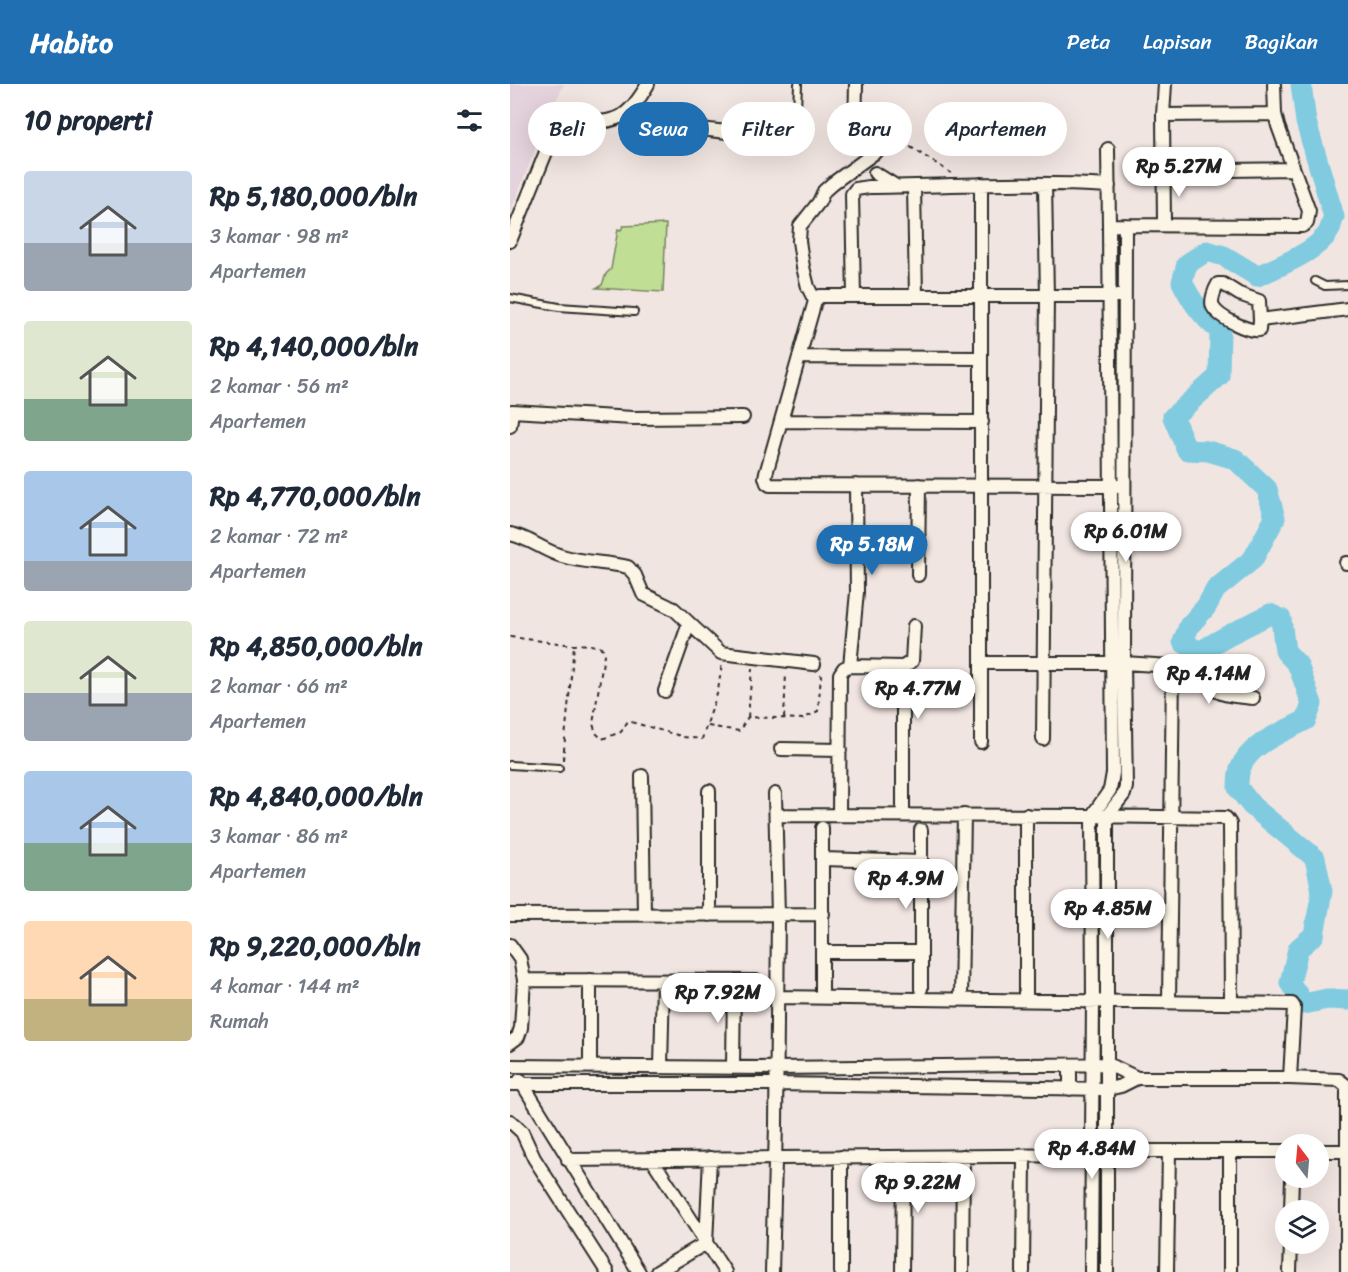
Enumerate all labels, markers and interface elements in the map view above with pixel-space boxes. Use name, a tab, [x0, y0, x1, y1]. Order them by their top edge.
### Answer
text: Habito	[30, 18, 113, 67]
text: Peta	[1067, 23, 1110, 61]
text: Lapisan	[1143, 23, 1212, 61]
text: Bagikan	[1245, 23, 1318, 61]
text: 10 properti	[24, 97, 152, 143]
chip: Beli	[528, 102, 606, 156]
chip: Sewa	[618, 102, 709, 156]
chip: Filter	[721, 102, 815, 156]
chip: Baru	[827, 102, 912, 156]
chip: Apartemen	[924, 102, 1067, 156]
icon: filters	[453, 104, 486, 137]
pin: Rp 5.27M	[1117, 147, 1241, 198]
text: Rp 5.27M	[1136, 149, 1222, 184]
text: Rp 5,180,000/bln	[210, 173, 417, 219]
icon: home	[72, 195, 144, 267]
text: 3 kamar · 98 m²	[210, 219, 349, 254]
text: Apartemen	[210, 254, 306, 289]
text: Rp 4,140,000/bln	[210, 323, 418, 369]
icon: home	[72, 345, 144, 417]
text: 2 kamar · 56 m²	[210, 369, 349, 404]
text: Apartemen	[210, 404, 306, 439]
text: Rp 4,770,000/bln	[210, 473, 421, 519]
icon: home	[72, 495, 144, 567]
pin: Rp 6.01M	[1064, 512, 1188, 563]
text: Rp 6.01M	[1085, 514, 1167, 549]
text: 2 kamar · 72 m²	[210, 519, 348, 554]
pin: Rp 5.18M	[810, 525, 934, 576]
text: Rp 5.18M	[830, 527, 914, 562]
text: Apartemen	[210, 554, 306, 589]
text: Rp 4,850,000/bln	[210, 623, 423, 669]
icon: home	[72, 645, 144, 717]
pin: Rp 4.14M	[1147, 654, 1271, 705]
text: Rp 4.14M	[1167, 656, 1251, 691]
text: 2 kamar · 66 m²	[210, 669, 348, 704]
pin: Rp 4.77M	[856, 669, 980, 720]
text: Rp 4.77M	[875, 671, 961, 706]
text: Apartemen	[210, 704, 306, 739]
text: Rp 4,840,000/bln	[210, 773, 423, 819]
icon: home	[72, 795, 144, 867]
text: 3 kamar · 86 m²	[210, 819, 348, 854]
text: Apartemen	[210, 854, 306, 889]
pin: Rp 4.9M	[851, 859, 961, 910]
text: Rp 4.9M	[868, 861, 944, 896]
pin: Rp 4.85M	[1046, 889, 1170, 940]
text: Rp 4.85M	[1064, 891, 1152, 926]
text: Rp 9,220,000/bln	[210, 923, 421, 969]
icon: home	[72, 945, 144, 1017]
text: 4 kamar · 144 m²	[210, 969, 360, 1004]
pin: Rp 7.92M	[656, 973, 780, 1024]
text: Rp 7.92M	[675, 975, 761, 1010]
text: Rumah	[210, 1004, 269, 1039]
pin: Rp 4.84M	[1030, 1129, 1154, 1180]
text: Rp 4.84M	[1048, 1131, 1136, 1166]
north arrow	[1275, 1134, 1329, 1188]
map controls	[1275, 1134, 1329, 1254]
pin: Rp 9.22M	[856, 1163, 980, 1214]
text: Rp 9.22M	[875, 1165, 961, 1200]
button: layers	[1275, 1200, 1329, 1254]

